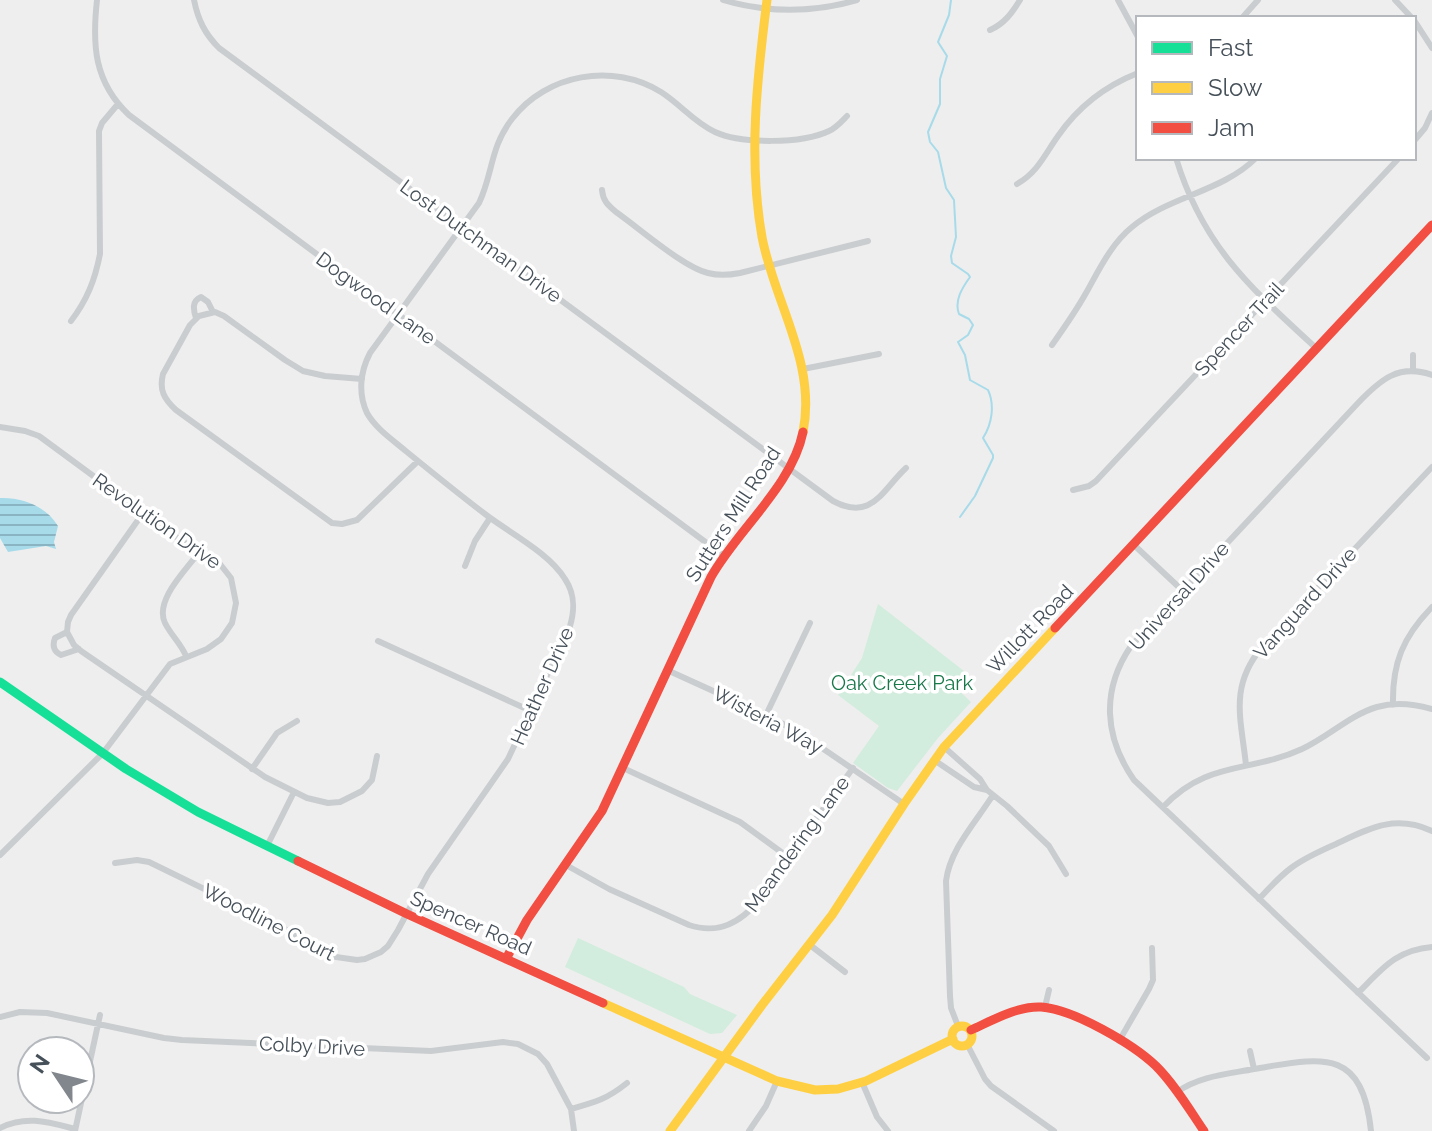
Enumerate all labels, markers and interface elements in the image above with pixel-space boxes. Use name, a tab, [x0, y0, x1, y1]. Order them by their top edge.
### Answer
legend	[1136, 16, 1416, 160]
text: Fast	[1208, 33, 1253, 62]
text: Slow	[1208, 73, 1263, 102]
text: Jam	[1208, 113, 1254, 142]
street label: Lost Dutchman Drive	[396, 174, 567, 308]
street label: Dogwood Lane	[312, 247, 441, 350]
street label: Spencer Trail	[1189, 277, 1289, 381]
street label: Sutters Mill Road	[680, 442, 786, 586]
street label: Revolution Drive	[88, 468, 226, 574]
street label: Universal Drive	[1124, 536, 1234, 655]
street label: Vanguard Drive	[1248, 542, 1362, 664]
street label: Willott Road	[982, 580, 1078, 678]
street label: Heather Drive	[505, 623, 579, 749]
park label: Oak Creek Park	[831, 671, 973, 695]
street label: Wisteria Way	[709, 681, 827, 759]
street label: Meandering Lane	[740, 771, 855, 917]
street label: Woodline Court	[199, 878, 339, 966]
street label: Spencer Road	[407, 886, 535, 960]
street label: Colby Drive	[258, 1031, 366, 1061]
north arrow	[16, 1035, 96, 1115]
text: N	[24, 1049, 55, 1078]

